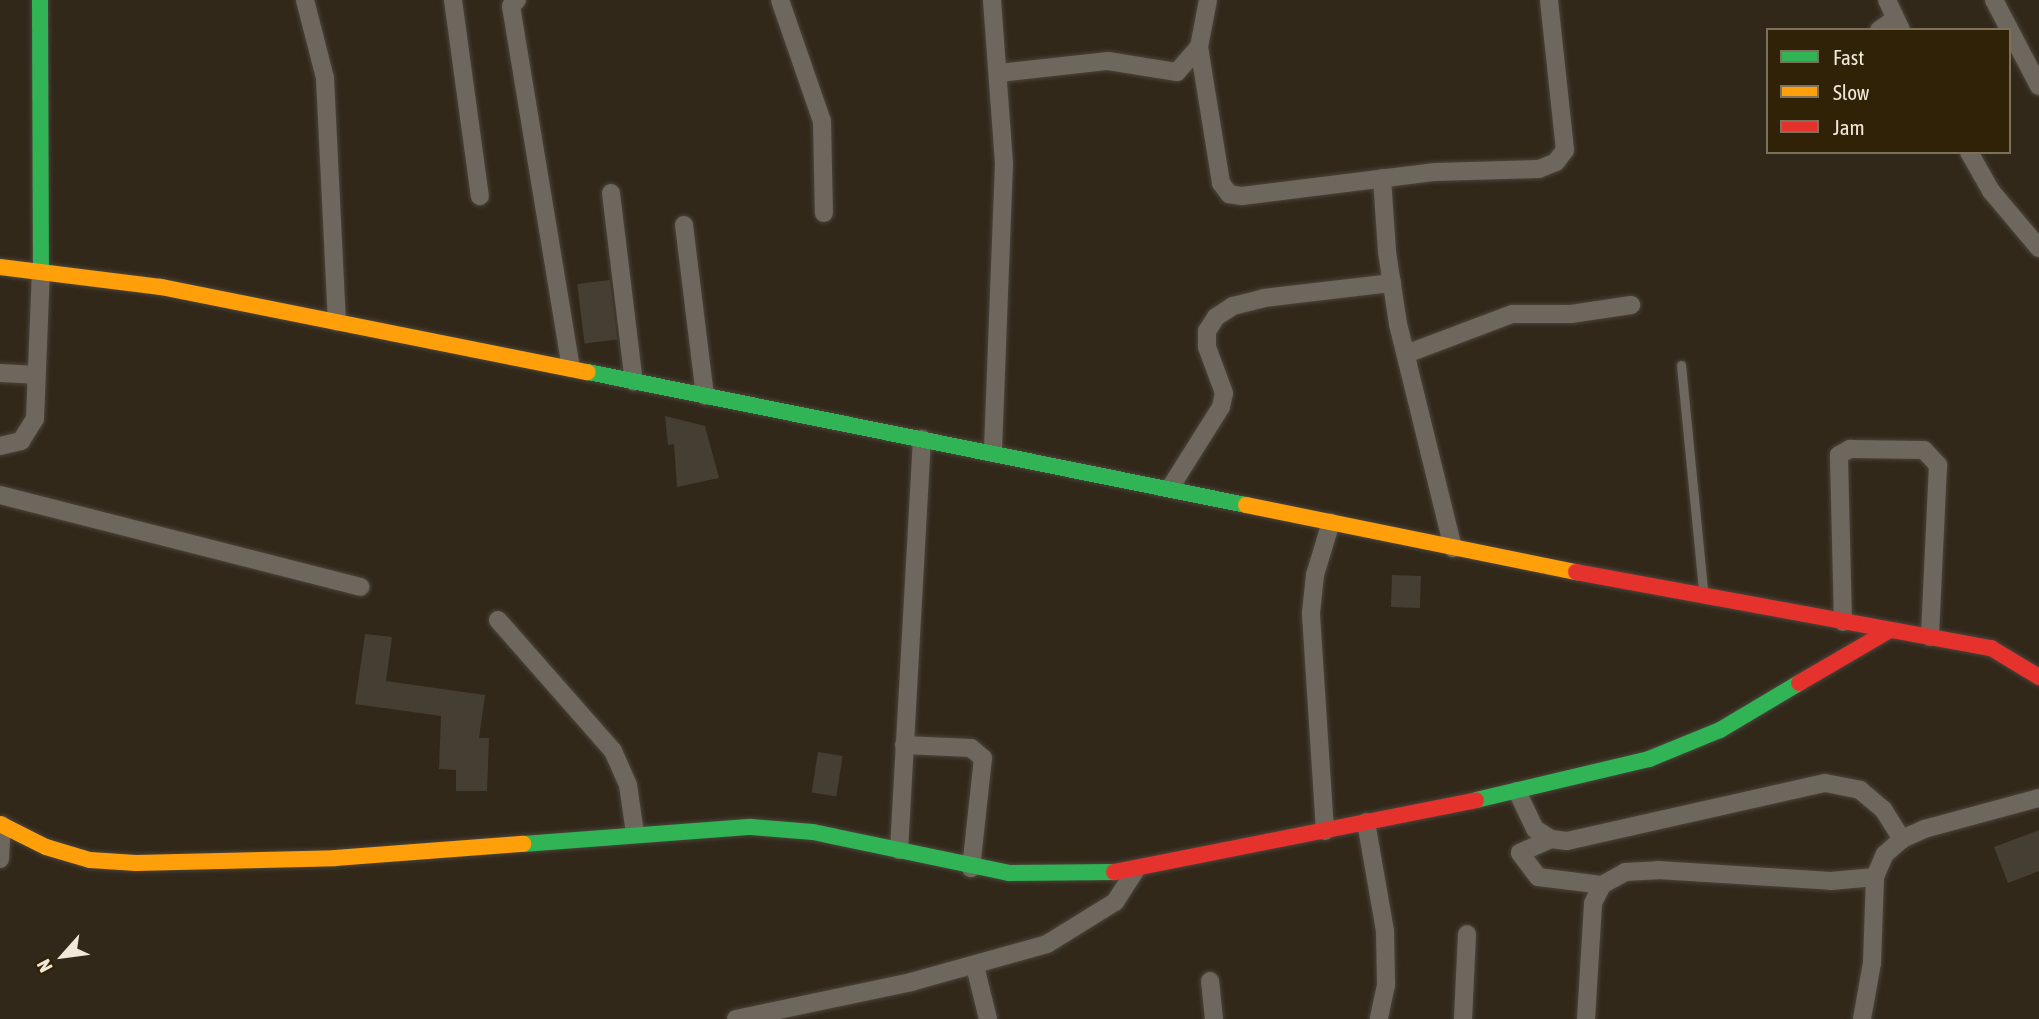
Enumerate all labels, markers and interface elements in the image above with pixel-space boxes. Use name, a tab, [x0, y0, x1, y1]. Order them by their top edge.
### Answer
legend	[1766, 28, 2011, 154]
text: Fast	[1833, 45, 1864, 69]
text: Slow	[1833, 80, 1869, 104]
text: Jam	[1833, 115, 1865, 139]
north arrow	[28, 921, 98, 991]
text: N	[32, 956, 57, 976]

